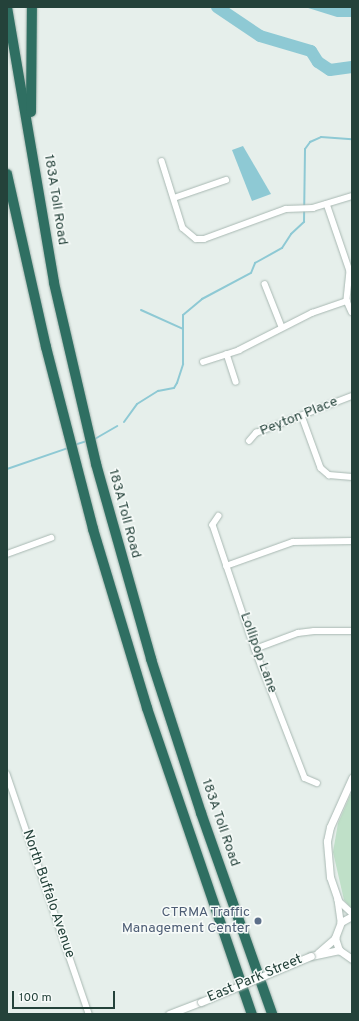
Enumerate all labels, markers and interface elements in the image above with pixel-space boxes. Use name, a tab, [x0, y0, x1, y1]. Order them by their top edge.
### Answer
street label: 183A Toll Road	[39, 153, 71, 247]
street label: Peyton Place	[258, 394, 340, 440]
street label: 183A Toll Road	[104, 467, 144, 561]
street label: Lollipop Lane	[236, 610, 280, 696]
street label: 183A Toll Road	[197, 776, 243, 870]
street label: North Buffalo Avenue	[18, 827, 78, 961]
place label: CTRMA Traffic Management Center	[122, 905, 250, 938]
marker: CTRMA Traffic Management Center	[253, 916, 263, 926]
street label: East Park Street	[205, 951, 305, 1007]
scale bar	[14, 983, 117, 1009]
text: 100 m	[19, 990, 52, 1006]

